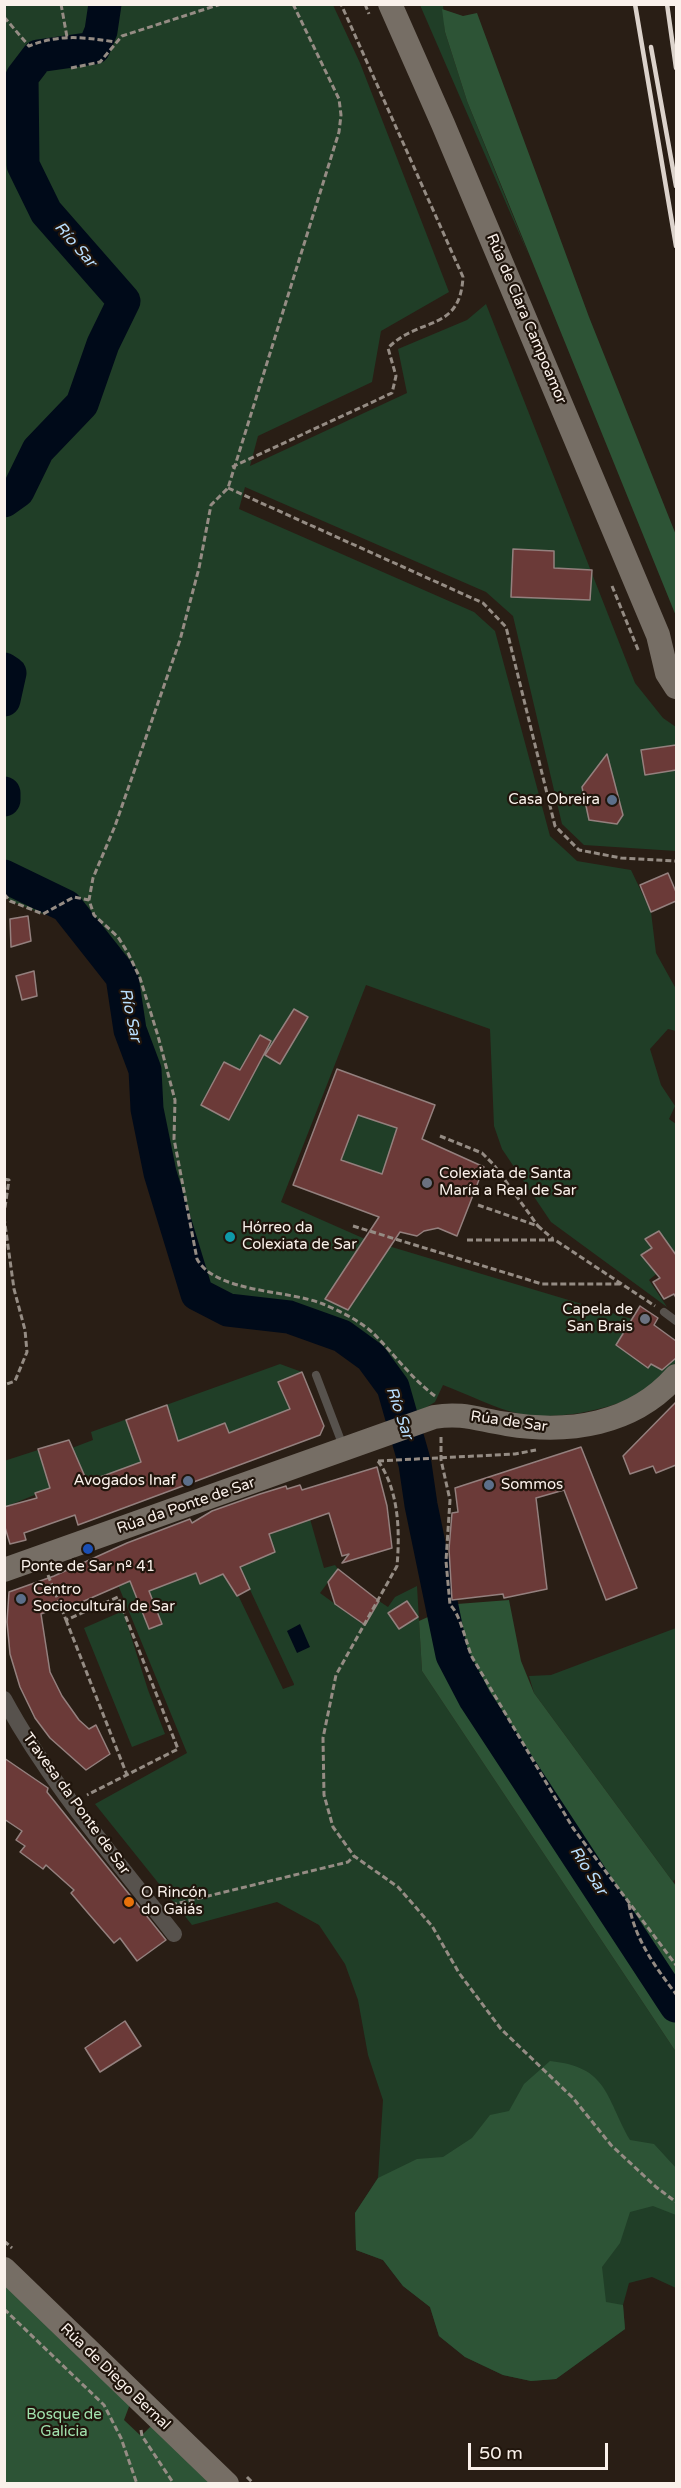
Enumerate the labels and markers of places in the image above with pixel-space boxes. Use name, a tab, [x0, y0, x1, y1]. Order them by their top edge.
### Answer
place label: Casa Obreira	[508, 791, 600, 809]
marker: Casa Obreira	[605, 793, 619, 807]
place label: Colexiata de Santa María a Real de Sar	[439, 1165, 577, 1200]
marker: Colexiata de Santa María a Real de Sar	[420, 1176, 434, 1190]
place label: Hórreo da Colexiata de Sar	[242, 1219, 357, 1254]
marker: Hórreo da Colexiata de Sar	[223, 1230, 237, 1244]
place label: Capela de San Brais	[562, 1301, 633, 1336]
marker: Capela de San Brais	[638, 1312, 652, 1326]
place label: Avogados Inaf	[74, 1472, 176, 1490]
marker: Avogados Inaf	[181, 1474, 195, 1488]
place label: Sommos	[501, 1476, 563, 1494]
marker: Sommos	[482, 1478, 496, 1492]
marker: Ponte de Sar nº 41	[81, 1542, 95, 1556]
place label: Ponte de Sar nº 41	[21, 1558, 155, 1576]
place label: Centro Sociocultural de Sar	[33, 1581, 175, 1616]
marker: Centro Sociocultural de Sar	[14, 1592, 28, 1606]
place label: O Rincón do Gaiás	[141, 1884, 207, 1919]
marker: O Rincón do Gaiás	[122, 1895, 136, 1909]

